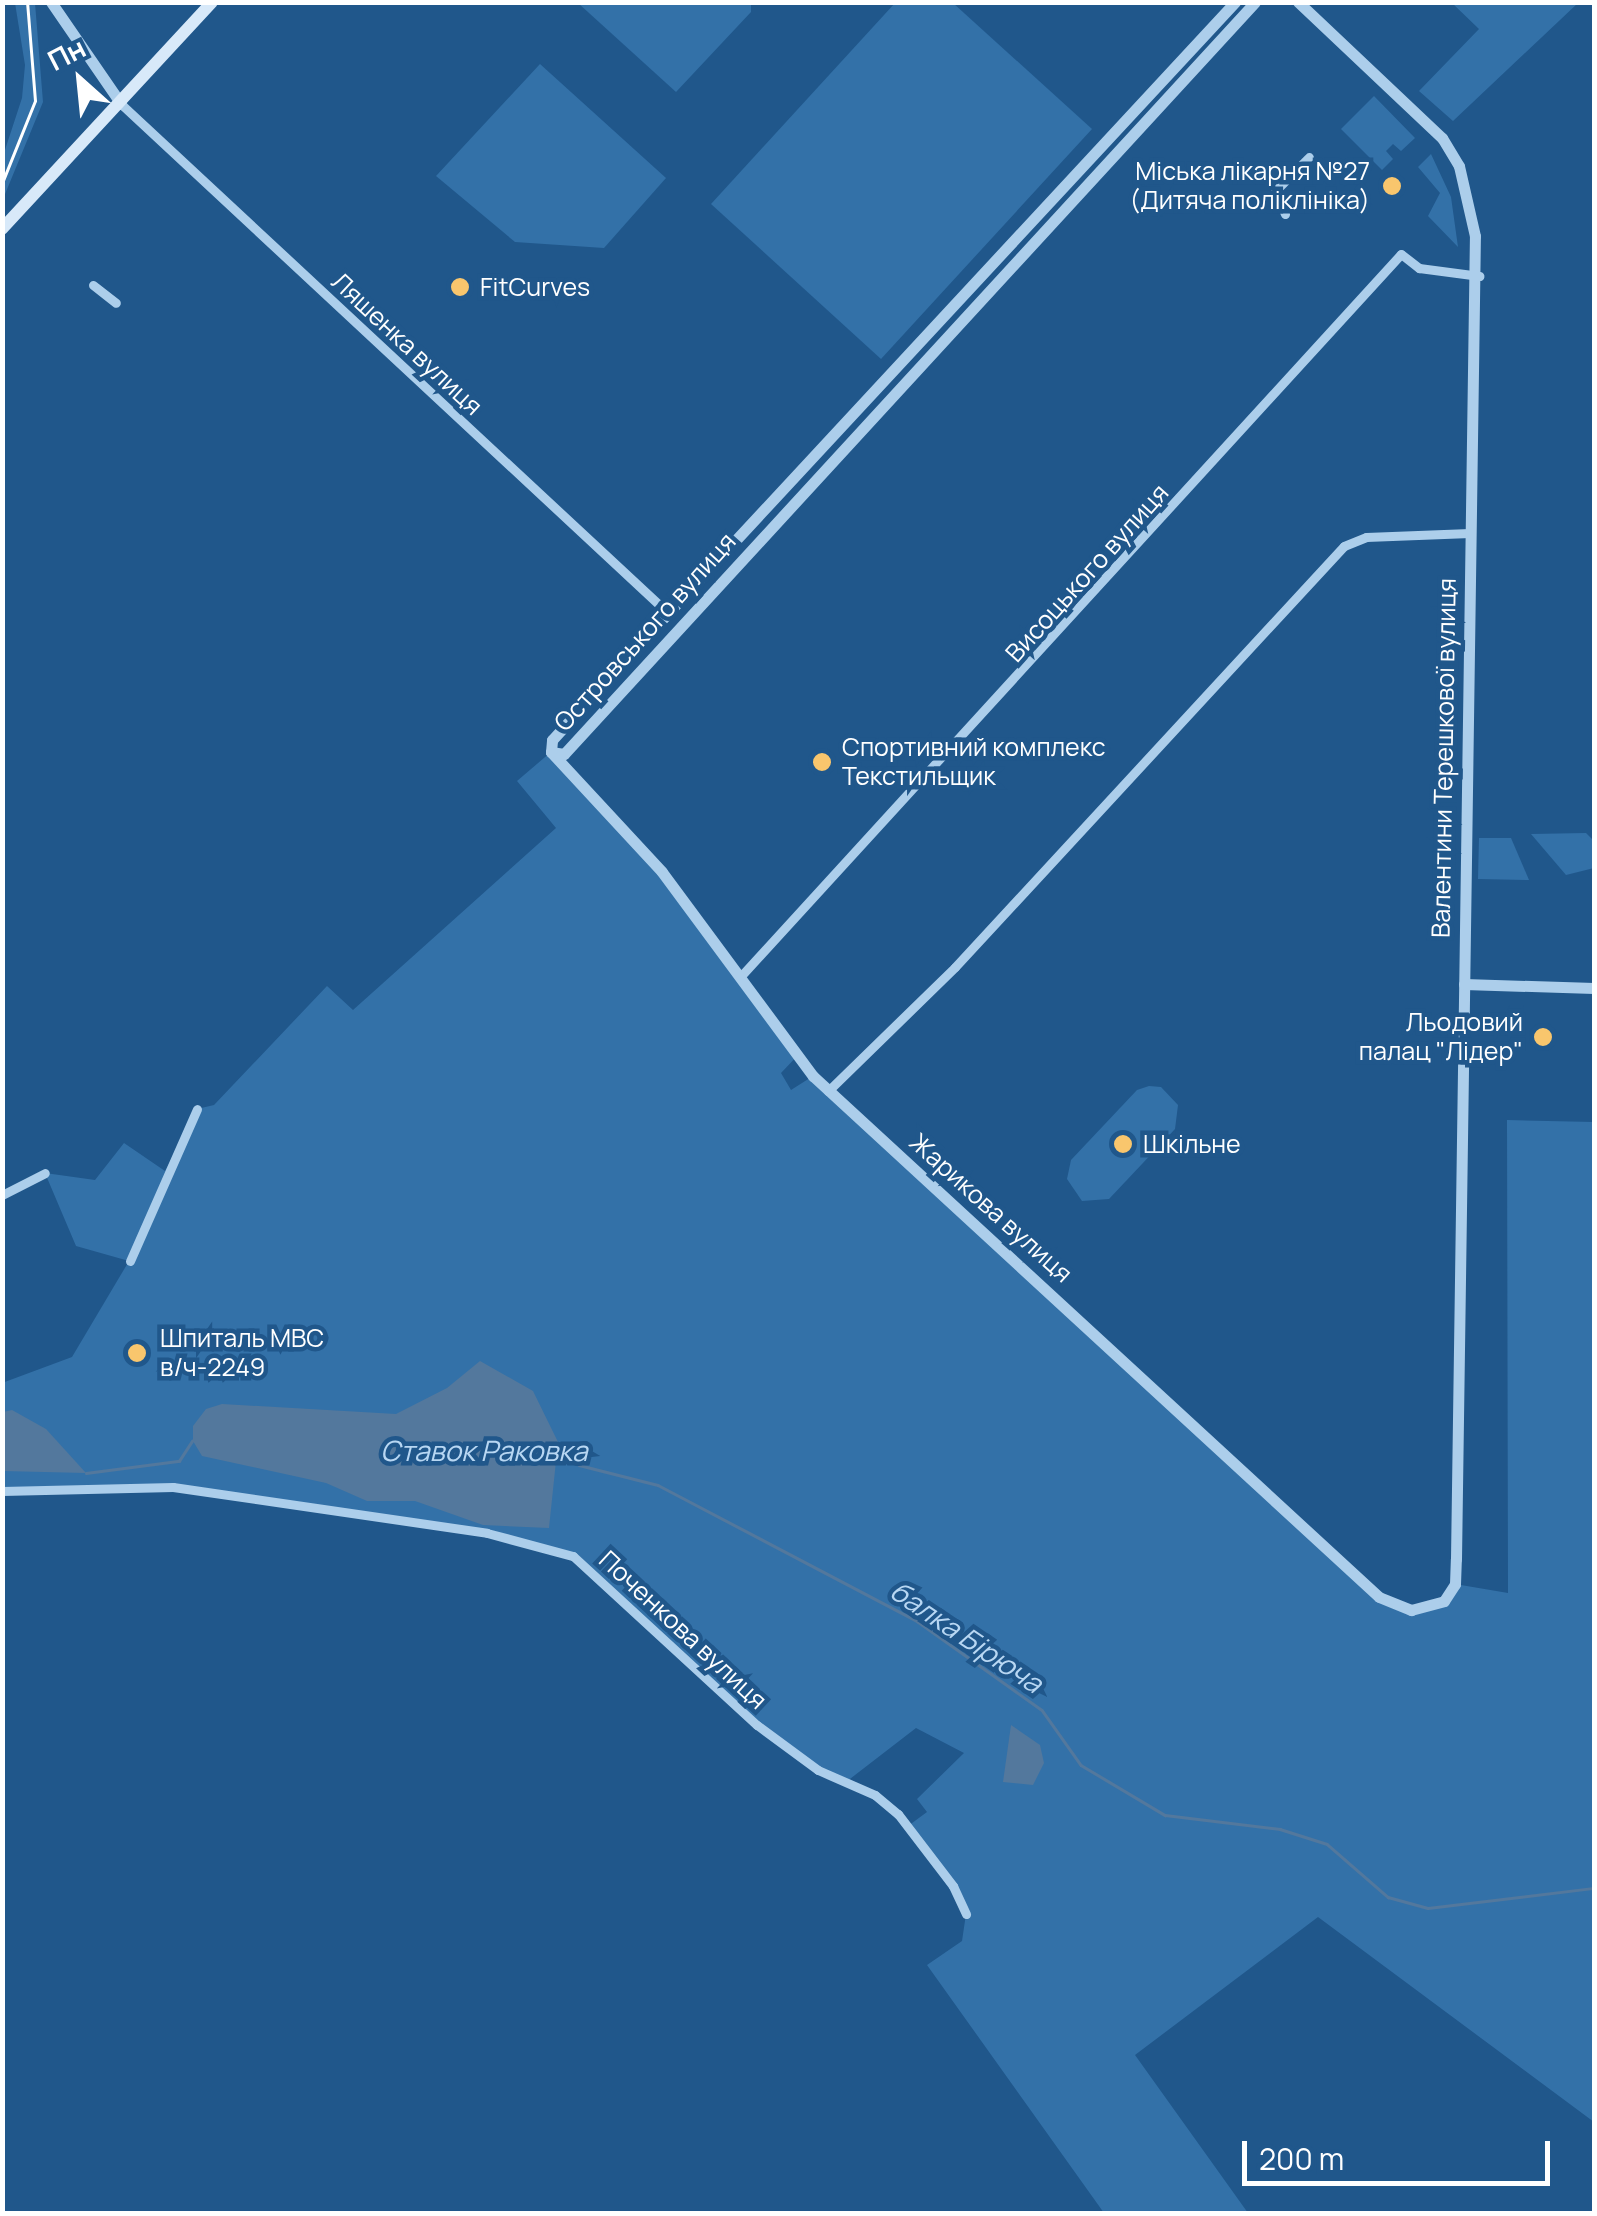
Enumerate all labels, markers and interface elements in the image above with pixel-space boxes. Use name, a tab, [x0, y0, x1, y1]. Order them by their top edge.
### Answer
text: Пн	[41, 28, 92, 79]
north arrow	[30, 30, 130, 130]
place label: Міська лікарня №27 (Дитяча поліклініка)	[1130, 157, 1370, 216]
marker: Міська лікарня №27 (Дитяча поліклініка)	[1379, 173, 1405, 199]
street label: Ляшенка вулиця	[326, 267, 488, 421]
place label: FitCurves	[480, 272, 590, 302]
marker: FitCurves	[449, 276, 471, 298]
street label: Висоцького вулиця	[999, 478, 1175, 668]
street label: Островського вулиця	[548, 527, 742, 737]
street label: Валентини Терешкової вулиця	[1426, 578, 1462, 938]
place label: Спортивний комплекс Текстильщик	[842, 733, 1106, 792]
marker: Спортивний комплекс Текстильщик	[811, 751, 833, 773]
place label: Льодовий палац "Лідер"	[1359, 1008, 1523, 1067]
marker: Льодовий палац "Лідер"	[1532, 1026, 1554, 1048]
street label: Жарикова вулиця	[904, 1127, 1078, 1289]
place label: Шкільне	[1143, 1129, 1241, 1159]
marker: Шкільне	[1112, 1133, 1134, 1155]
place label: Шпиталь МВС в/ч-2249	[160, 1324, 324, 1383]
marker: Шпиталь МВС в/ч-2249	[124, 1340, 150, 1366]
water label: Ставок Раковка	[380, 1433, 588, 1467]
street label: Поченкова вулиця	[593, 1545, 773, 1715]
water label: балка Бірюча	[885, 1573, 1049, 1699]
scale bar	[1247, 2121, 1554, 2183]
text: 200 m	[1259, 2138, 1344, 2179]

